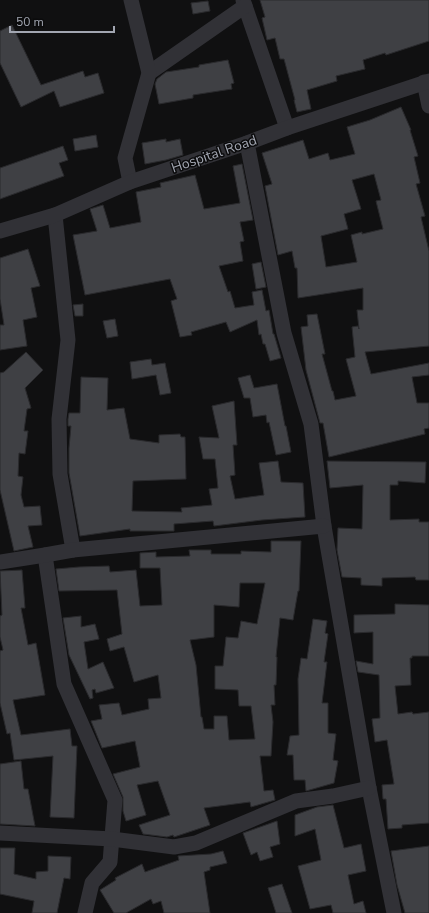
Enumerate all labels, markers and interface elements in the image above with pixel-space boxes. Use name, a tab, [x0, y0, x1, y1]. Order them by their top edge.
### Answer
scale bar	[10, 8, 114, 34]
text: 50 m	[16, 14, 44, 30]
street label: Hospital Road	[169, 130, 259, 178]

